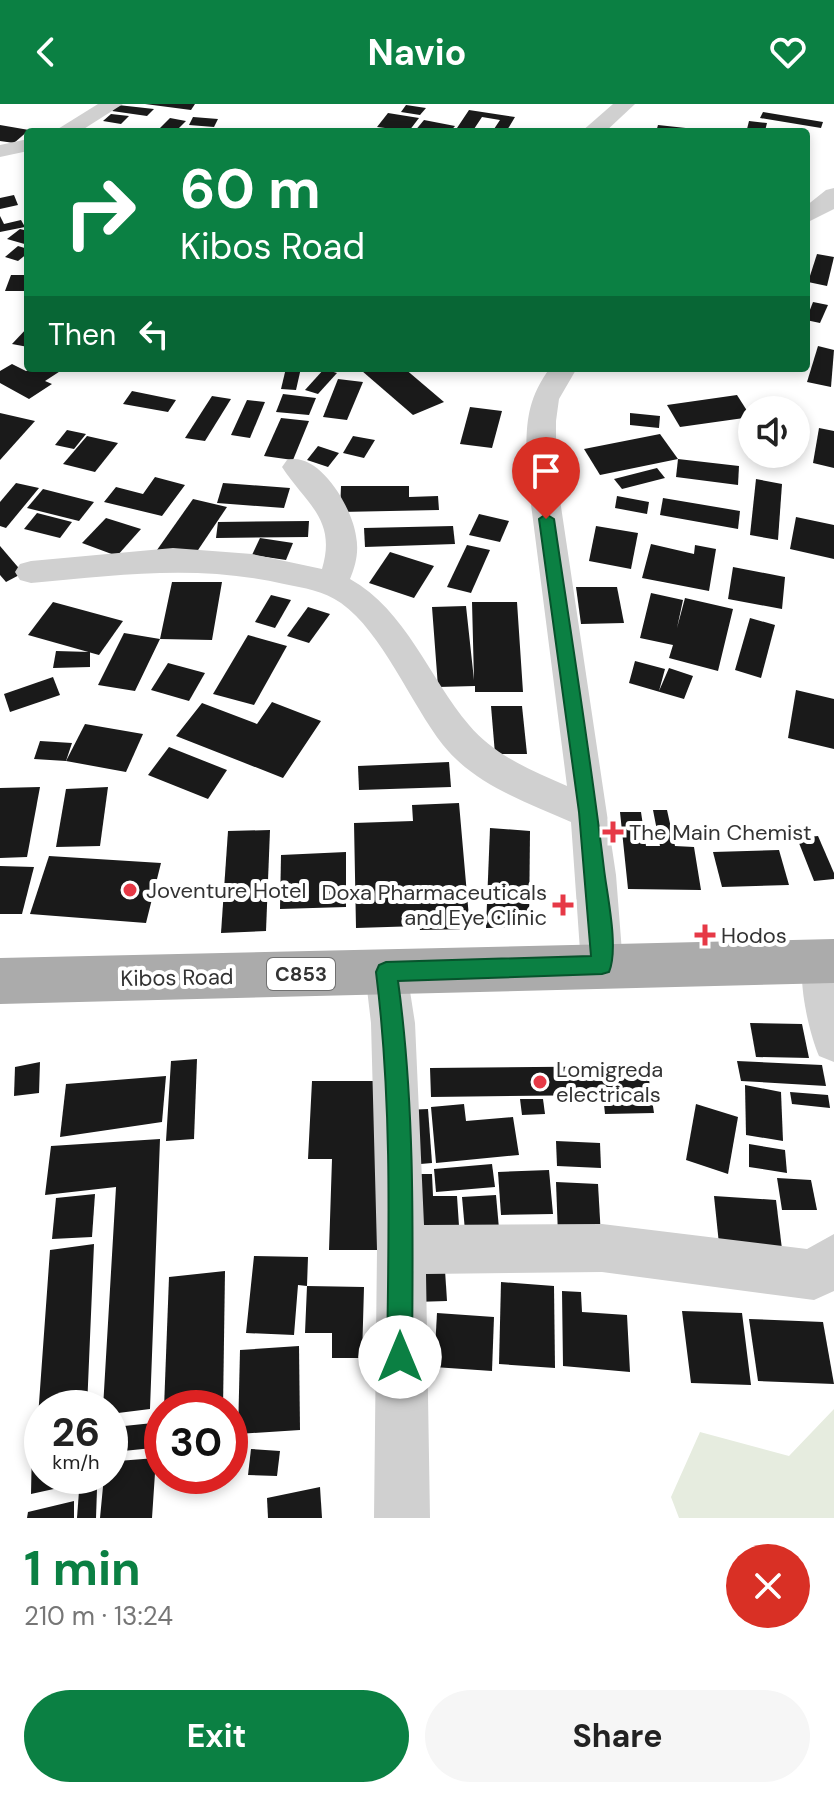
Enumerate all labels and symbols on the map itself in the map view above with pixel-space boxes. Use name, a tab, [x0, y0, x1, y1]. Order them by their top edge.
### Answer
pin	[512, 437, 580, 519]
place label: The Main Chemist	[629, 818, 812, 847]
marker: The Main Chemist	[604, 823, 622, 841]
place label: Joventure Hotel	[146, 876, 306, 905]
place label: Doxa Pharmaceuticals and Eye Clinic	[321, 878, 547, 932]
marker: Joventure Hotel	[121, 881, 139, 899]
marker: Doxa Pharmaceuticals and Eye Clinic	[554, 896, 572, 914]
place label: Hodos	[721, 921, 787, 950]
marker: Hodos	[696, 926, 714, 944]
road number: C853	[267, 958, 335, 990]
street label: Kibos Road	[120, 962, 234, 993]
place label: Lomigreda electricals	[556, 1055, 663, 1109]
marker: Lomigreda electricals	[531, 1073, 549, 1091]
position arrow	[358, 1315, 442, 1399]
speed limit sign: 30	[144, 1390, 248, 1494]

